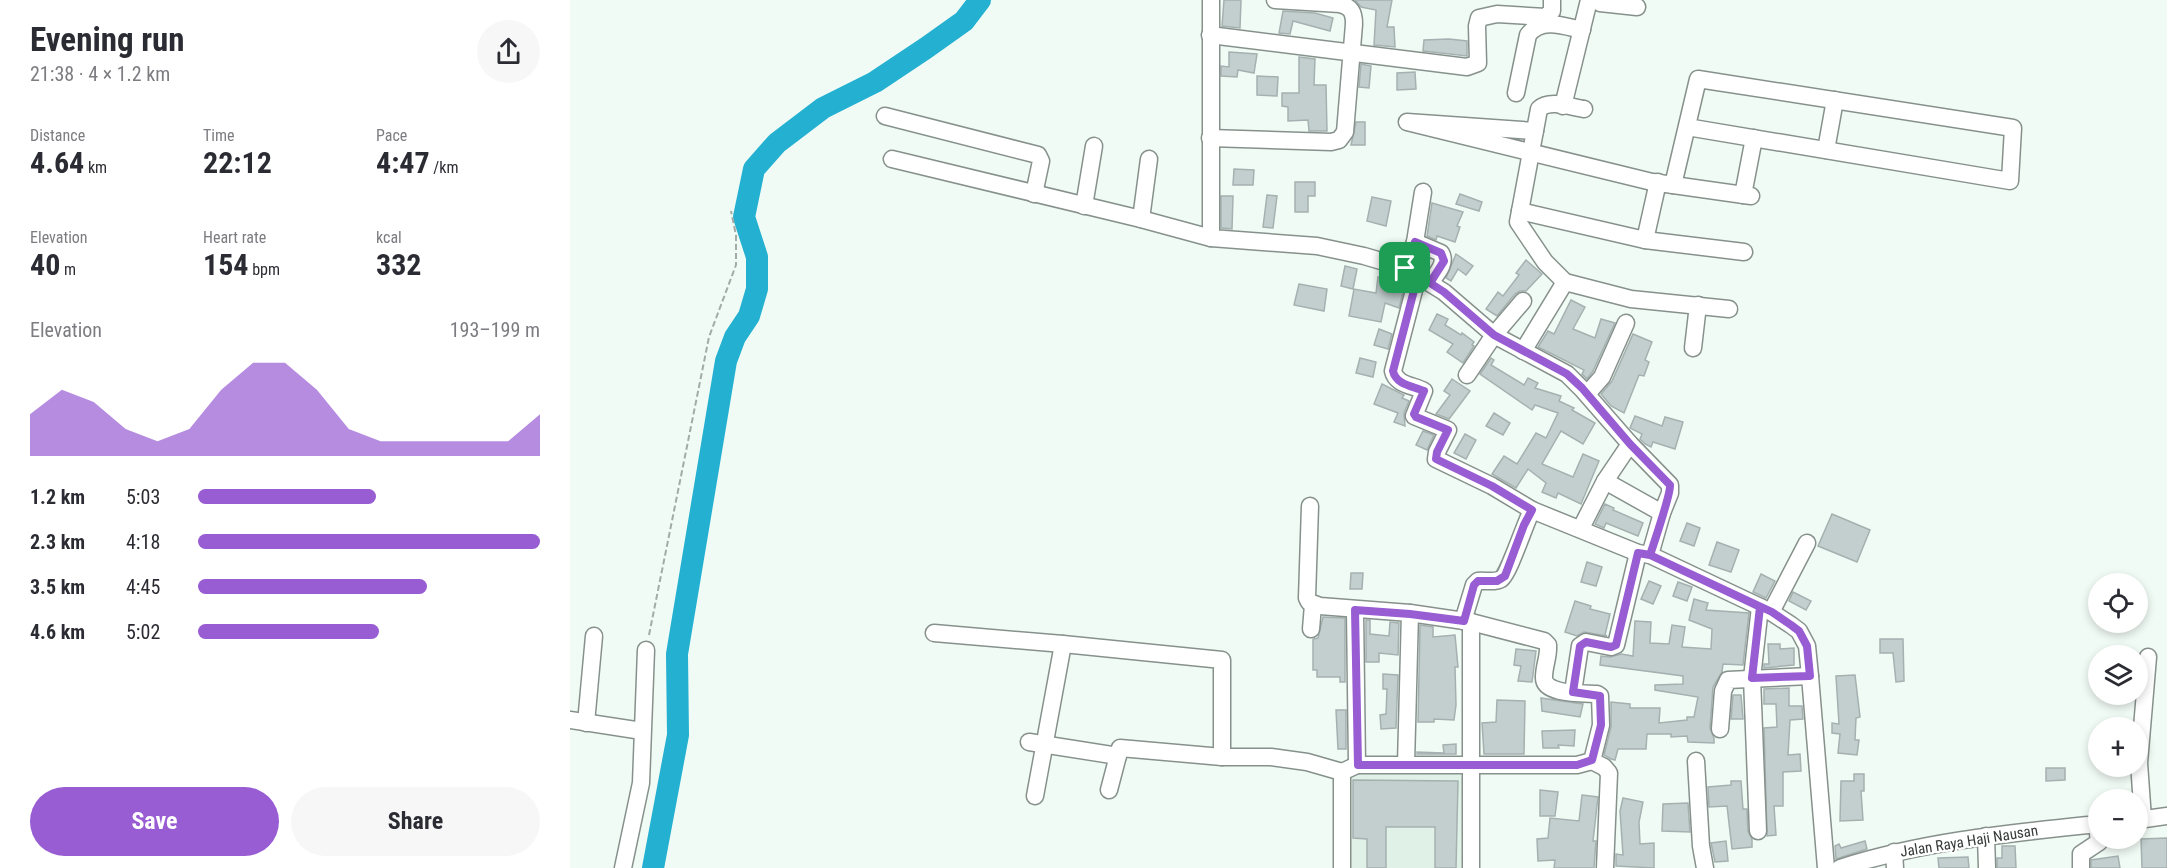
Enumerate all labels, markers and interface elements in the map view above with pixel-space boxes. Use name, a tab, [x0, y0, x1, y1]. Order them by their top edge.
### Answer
text: Evening run	[30, 20, 185, 59]
button: share	[477, 20, 540, 83]
text: 21:38 · 4 × 1.2 km	[30, 62, 170, 86]
text: Distance	[30, 126, 85, 145]
text: Time	[203, 126, 235, 145]
text: Pace	[376, 126, 407, 145]
text: 4.64	[30, 145, 84, 180]
text: 22:12	[203, 145, 272, 180]
text: 4:47	[376, 145, 430, 180]
text: km	[84, 158, 107, 177]
text: /km	[430, 158, 459, 177]
text: Elevation	[30, 228, 88, 247]
text: Heart rate	[203, 228, 266, 247]
text: kcal	[376, 228, 402, 247]
pin	[1379, 242, 1430, 293]
text: 40	[30, 247, 60, 282]
text: 154	[203, 247, 248, 282]
text: 332	[376, 247, 421, 282]
icon: arrive	[1388, 251, 1421, 284]
text: m	[60, 260, 76, 279]
text: bpm	[248, 260, 280, 279]
text: Elevation	[30, 318, 102, 342]
text: 193–199 m	[450, 318, 540, 342]
text: 1.2 km	[30, 485, 85, 509]
text: 5:03	[126, 485, 160, 509]
text: 2.3 km	[30, 530, 85, 554]
text: 4:18	[126, 530, 160, 554]
map controls	[2088, 573, 2148, 849]
button: locate	[2088, 573, 2148, 633]
text: 3.5 km	[30, 575, 85, 599]
text: 4:45	[126, 575, 160, 599]
text: 4.6 km	[30, 620, 85, 644]
text: 5:02	[126, 620, 160, 644]
button: layers	[2088, 645, 2148, 705]
button: +	[2088, 717, 2148, 777]
button: Save	[30, 787, 279, 856]
button: Share	[291, 787, 540, 856]
button: −	[2088, 789, 2148, 849]
street label: Jalan Raya Haji Nausan	[1899, 821, 2039, 861]

